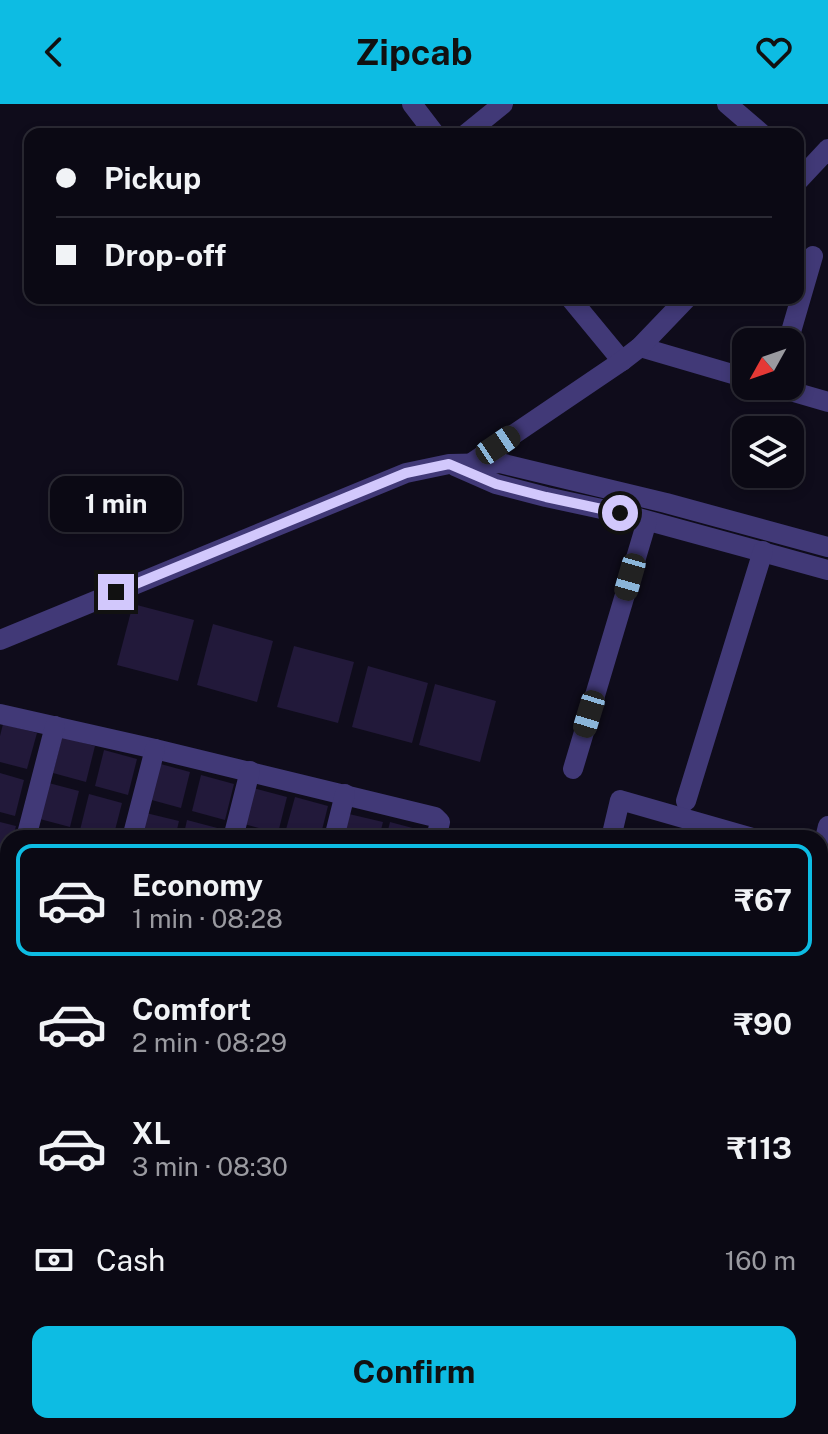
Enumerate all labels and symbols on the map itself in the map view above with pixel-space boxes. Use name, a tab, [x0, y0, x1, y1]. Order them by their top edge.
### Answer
north arrow	[732, 328, 804, 400]
car	[471, 422, 525, 468]
callout: 1 min	[50, 476, 182, 532]
route start	[602, 495, 638, 531]
car	[612, 551, 648, 603]
route end	[98, 574, 134, 610]
car	[571, 688, 607, 740]

